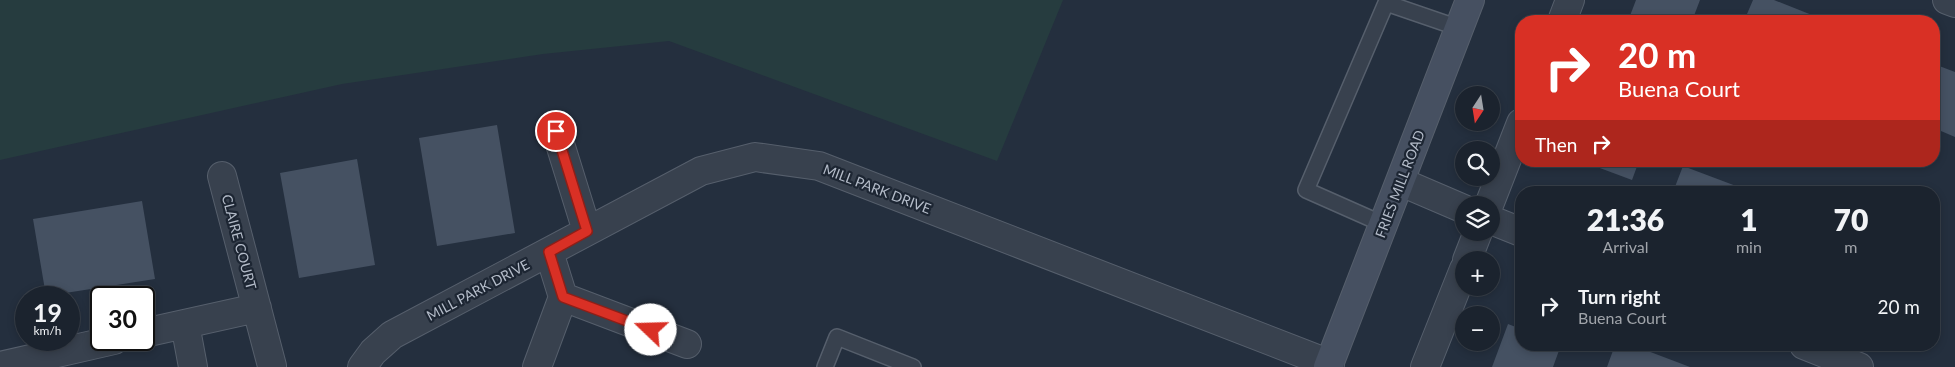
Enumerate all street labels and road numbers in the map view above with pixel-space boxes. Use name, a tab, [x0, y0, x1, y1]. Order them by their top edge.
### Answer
street label: FRIES MILL ROAD	[1371, 128, 1428, 240]
street label: MILL PARK DRIVE	[821, 160, 934, 217]
street label: CLAIRE COURT	[219, 192, 261, 292]
street label: MILL PARK DRIVE	[423, 255, 532, 324]

